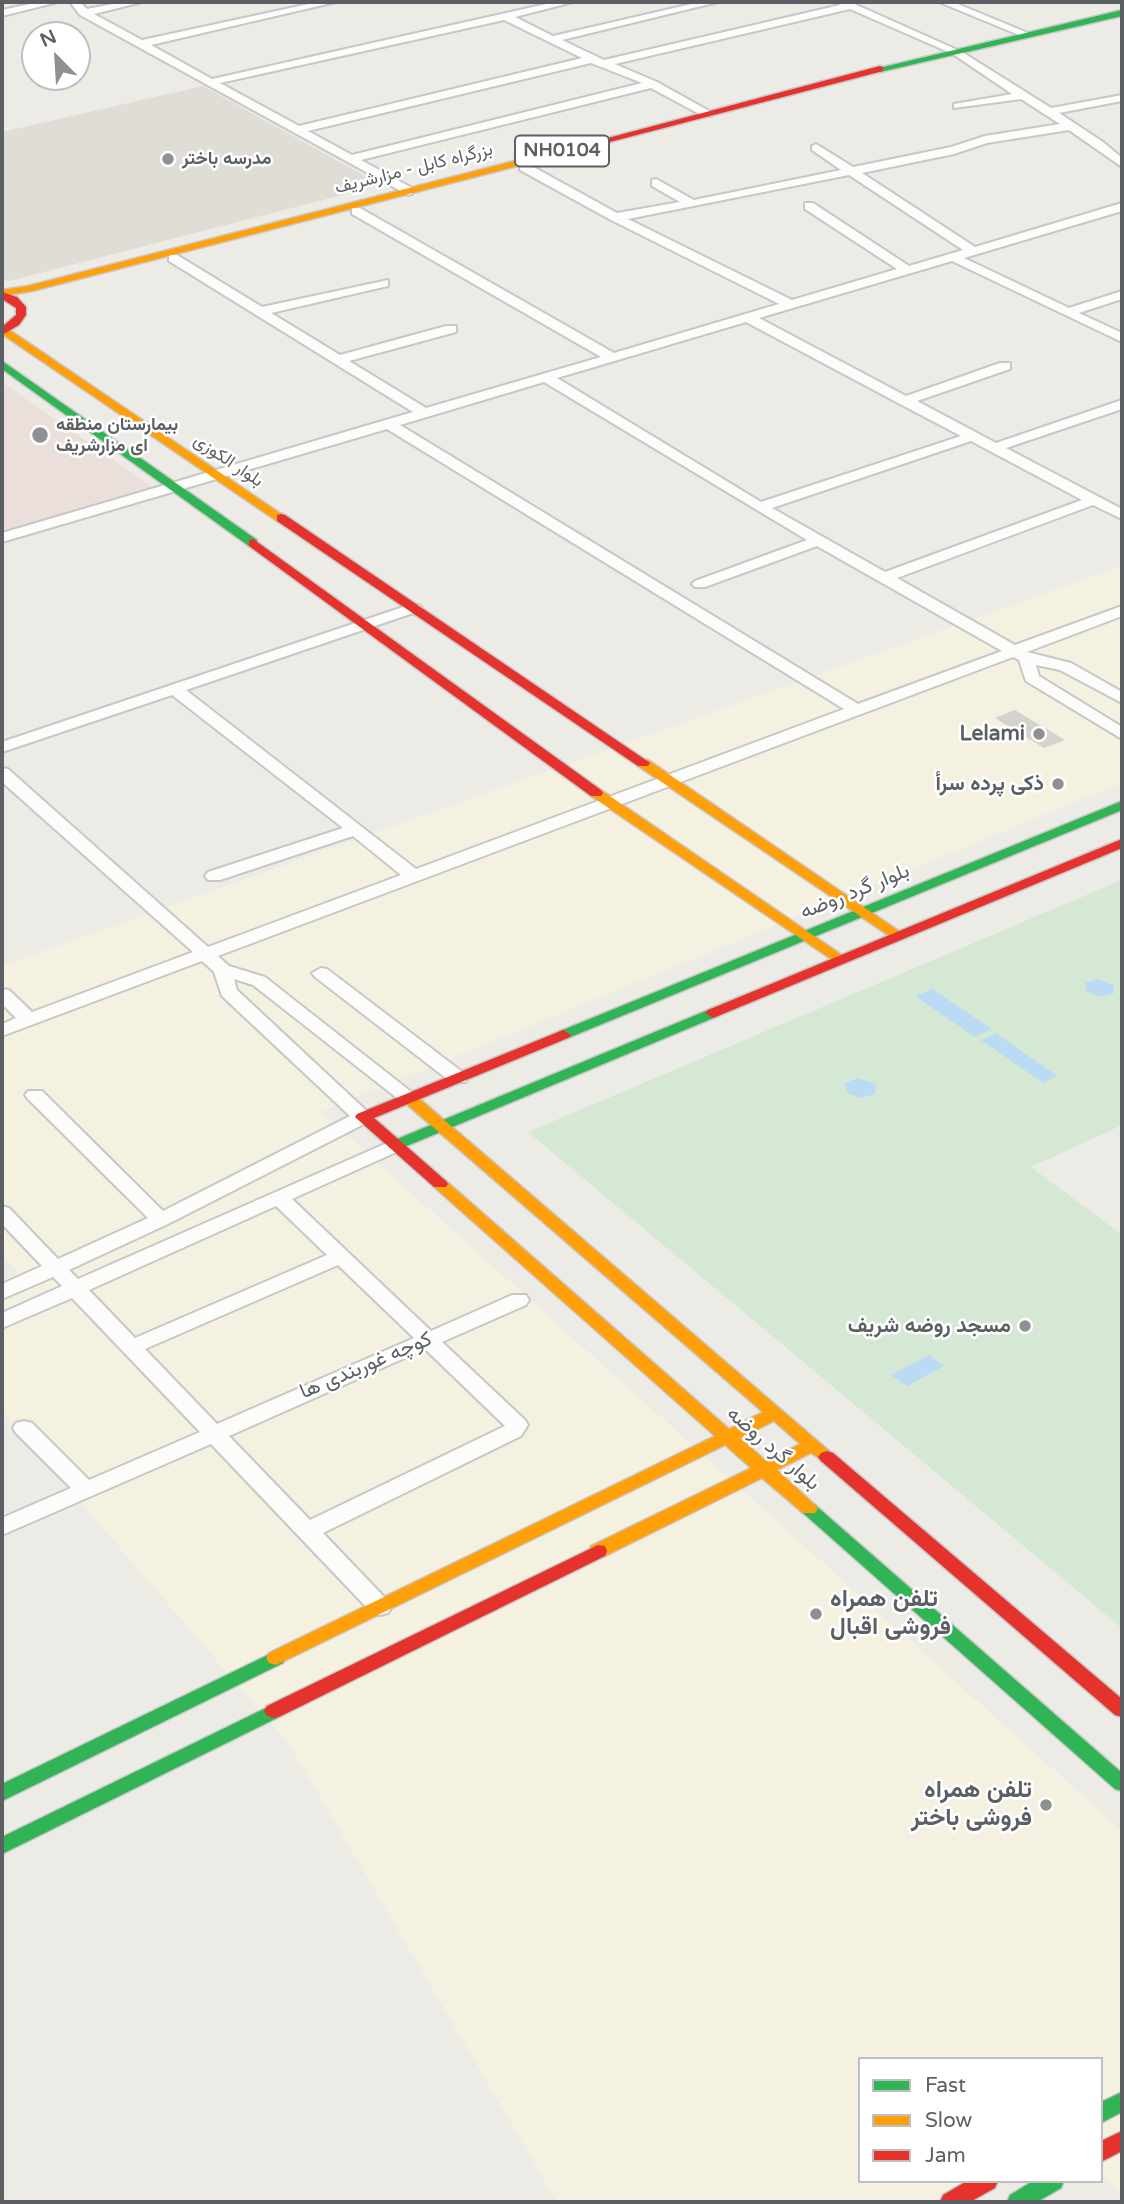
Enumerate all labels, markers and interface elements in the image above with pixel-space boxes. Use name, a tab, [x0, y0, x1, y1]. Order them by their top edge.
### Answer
north arrow	[21, 21, 91, 91]
text: N	[37, 25, 60, 52]
road number: NH0104	[515, 136, 609, 167]
street label: بزرگراه کابل - مزارشریف	[333, 139, 495, 199]
place label: مدرسه باختر	[182, 148, 272, 170]
marker: مدرسه باختر	[160, 151, 176, 167]
place label: بیمارستان منطقه ای مزارشریف	[56, 414, 178, 457]
marker: بیمارستان منطقه ای مزارشریف	[30, 425, 50, 445]
street label: بلوار الکوزی	[189, 430, 267, 492]
place label: Lelami	[959, 721, 1025, 747]
marker: Lelami	[1031, 726, 1047, 742]
place label: ذکی پرده سرأ	[936, 771, 1044, 797]
marker: ذکی پرده سرأ	[1050, 776, 1066, 792]
street label: بلوار گرد روضه	[797, 859, 913, 925]
place label: مسجد روضه شریف	[848, 1313, 1011, 1339]
marker: مسجد روضه شریف	[1017, 1318, 1033, 1334]
street label: کوچه غوربندی ها	[296, 1327, 436, 1405]
street label: بلوار گرد روضه	[721, 1402, 825, 1496]
place label: تلفن همراه فروشی اقبال	[830, 1586, 951, 1642]
marker: تلفن همراه فروشی اقبال	[808, 1606, 824, 1622]
place label: تلفن همراه فروشی باختر	[911, 1777, 1032, 1833]
marker: تلفن همراه فروشی باختر	[1038, 1797, 1054, 1813]
legend	[858, 2057, 1103, 2183]
text: Fast	[925, 2073, 966, 2098]
text: Slow	[925, 2108, 972, 2133]
text: Jam	[925, 2143, 966, 2168]

